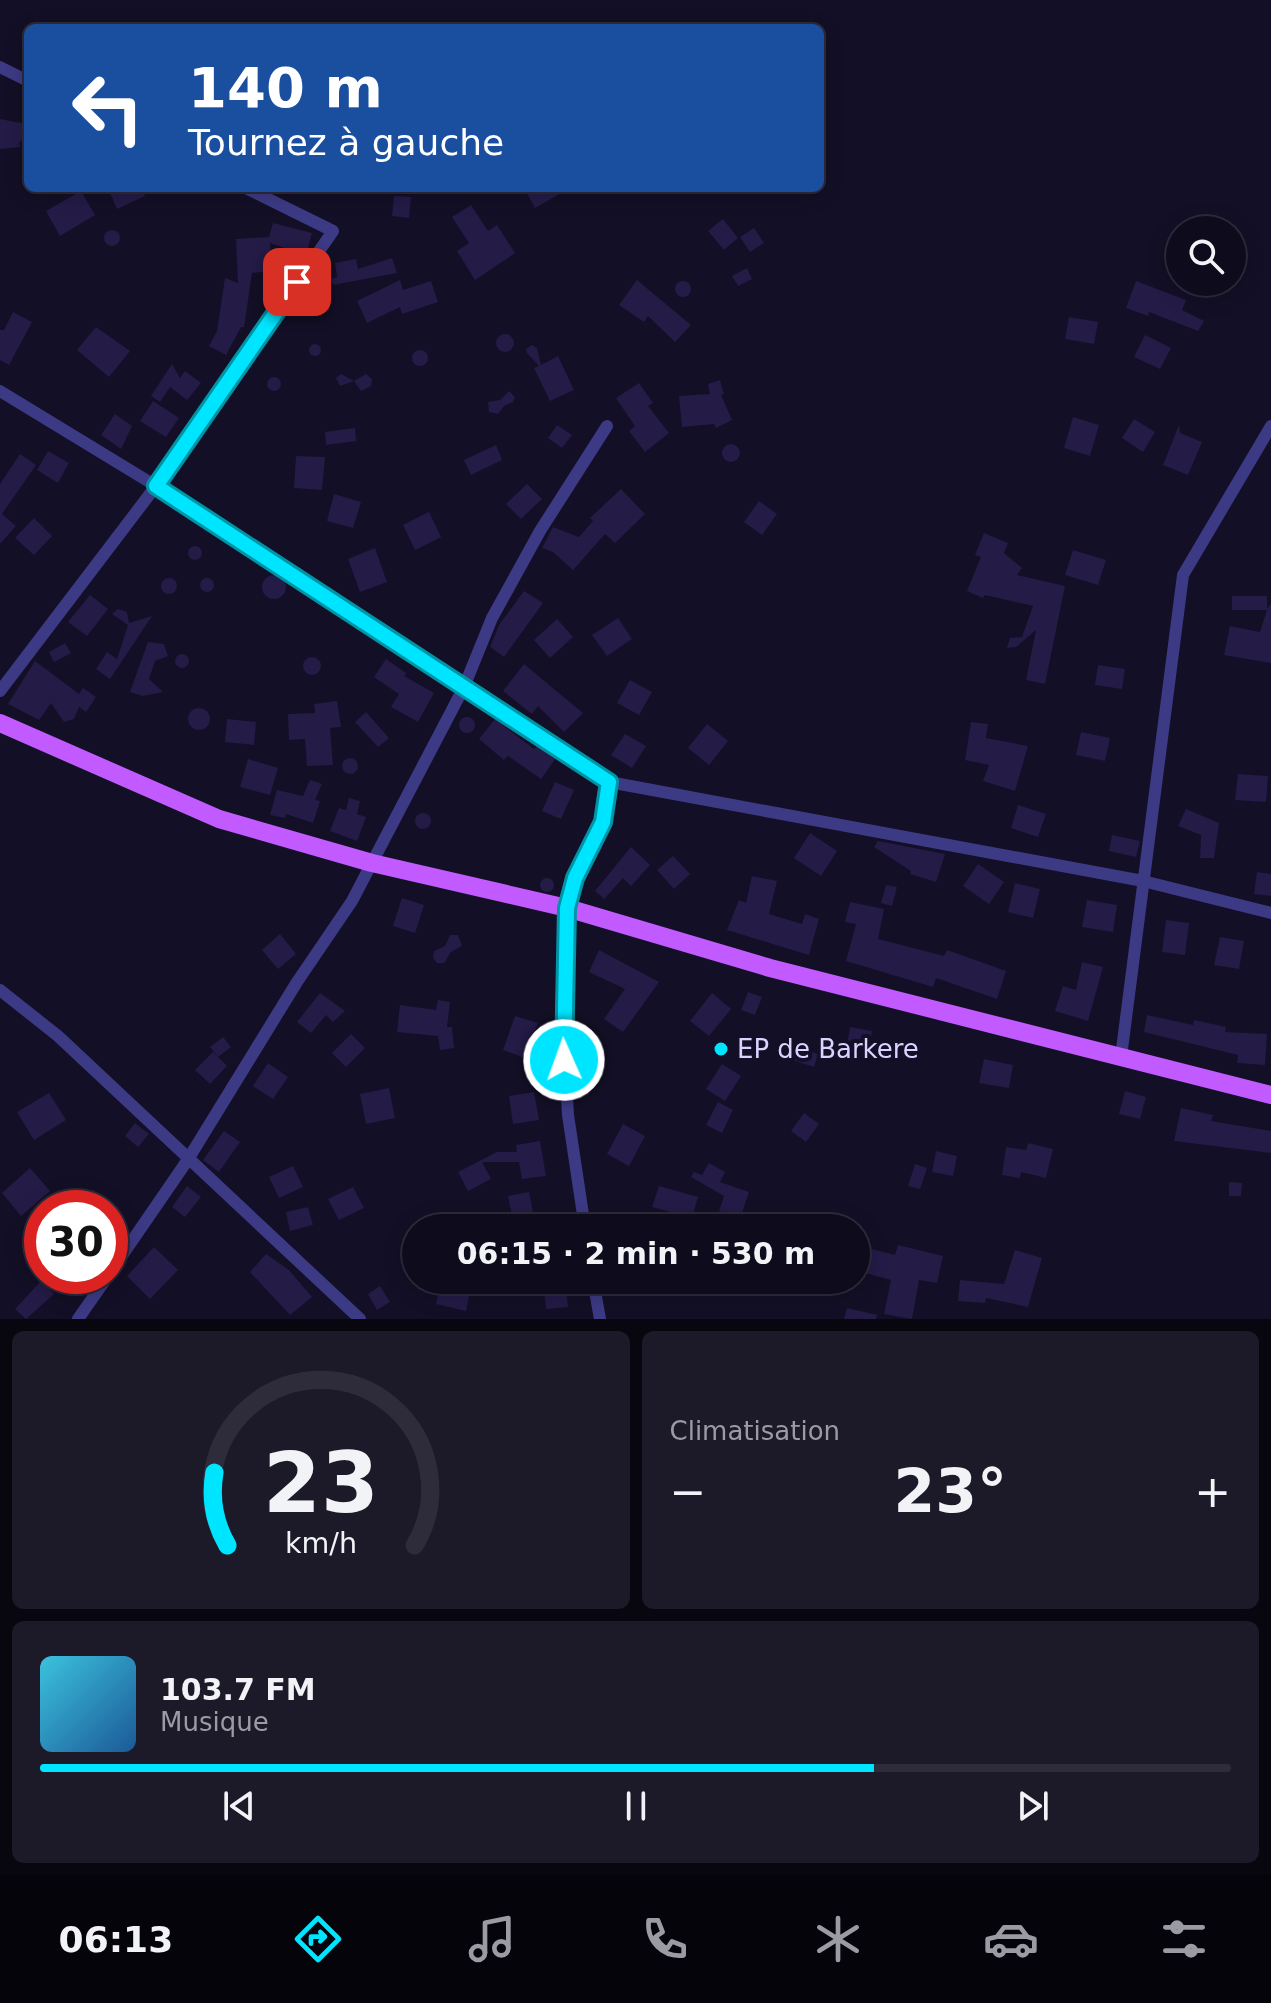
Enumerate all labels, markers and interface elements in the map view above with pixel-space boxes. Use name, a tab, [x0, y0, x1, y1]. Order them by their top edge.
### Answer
text: 140 m	[188, 55, 383, 120]
icon: left	[56, 56, 160, 160]
text: Tournez à gauche	[188, 122, 504, 163]
map controls	[1166, 216, 1246, 296]
button: search	[1166, 216, 1246, 296]
pin	[263, 248, 331, 316]
icon: arrive	[275, 260, 319, 304]
position arrow	[522, 1018, 606, 1102]
place label: EP de Barkere	[737, 1034, 919, 1064]
marker: EP de Barkere	[712, 1040, 730, 1058]
speed limit sign: 30	[24, 1190, 128, 1294]
text: 06:15 · 2 min · 530 m	[457, 1236, 815, 1271]
text: Climatisation	[670, 1416, 840, 1446]
text: 23	[263, 1435, 379, 1532]
text: 23°	[894, 1456, 1007, 1526]
text: −	[670, 1466, 706, 1517]
text: +	[1194, 1466, 1231, 1517]
text: km/h	[285, 1526, 357, 1560]
text: 103.7 FM	[160, 1672, 316, 1707]
text: Musique	[160, 1707, 269, 1737]
icon: previous	[217, 1784, 261, 1828]
icon: pause	[614, 1784, 658, 1828]
icon: next	[1011, 1784, 1055, 1828]
icon: directions	[290, 1911, 346, 1967]
icon: music	[464, 1911, 520, 1967]
icon: phone	[637, 1911, 693, 1967]
icon: climate	[810, 1911, 866, 1967]
icon: car	[983, 1911, 1039, 1967]
icon: filters	[1156, 1911, 1212, 1967]
text: 06:13	[59, 1919, 173, 1960]

